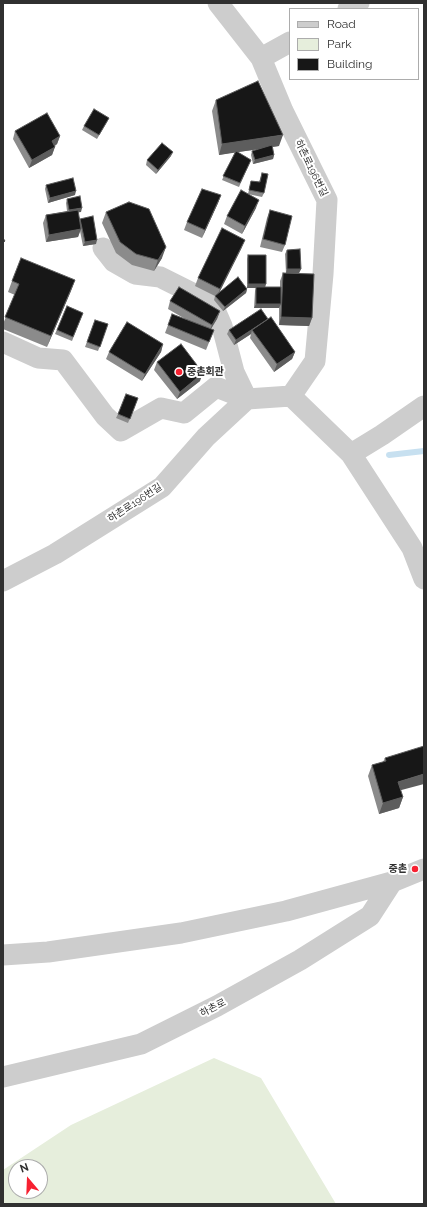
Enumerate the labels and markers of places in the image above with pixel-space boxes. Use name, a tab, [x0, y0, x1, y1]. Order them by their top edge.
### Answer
place label: 중촌회관	[187, 366, 224, 378]
marker: 중촌회관	[174, 367, 184, 377]
place label: 중촌	[389, 863, 407, 875]
marker: 중촌	[410, 864, 420, 874]

